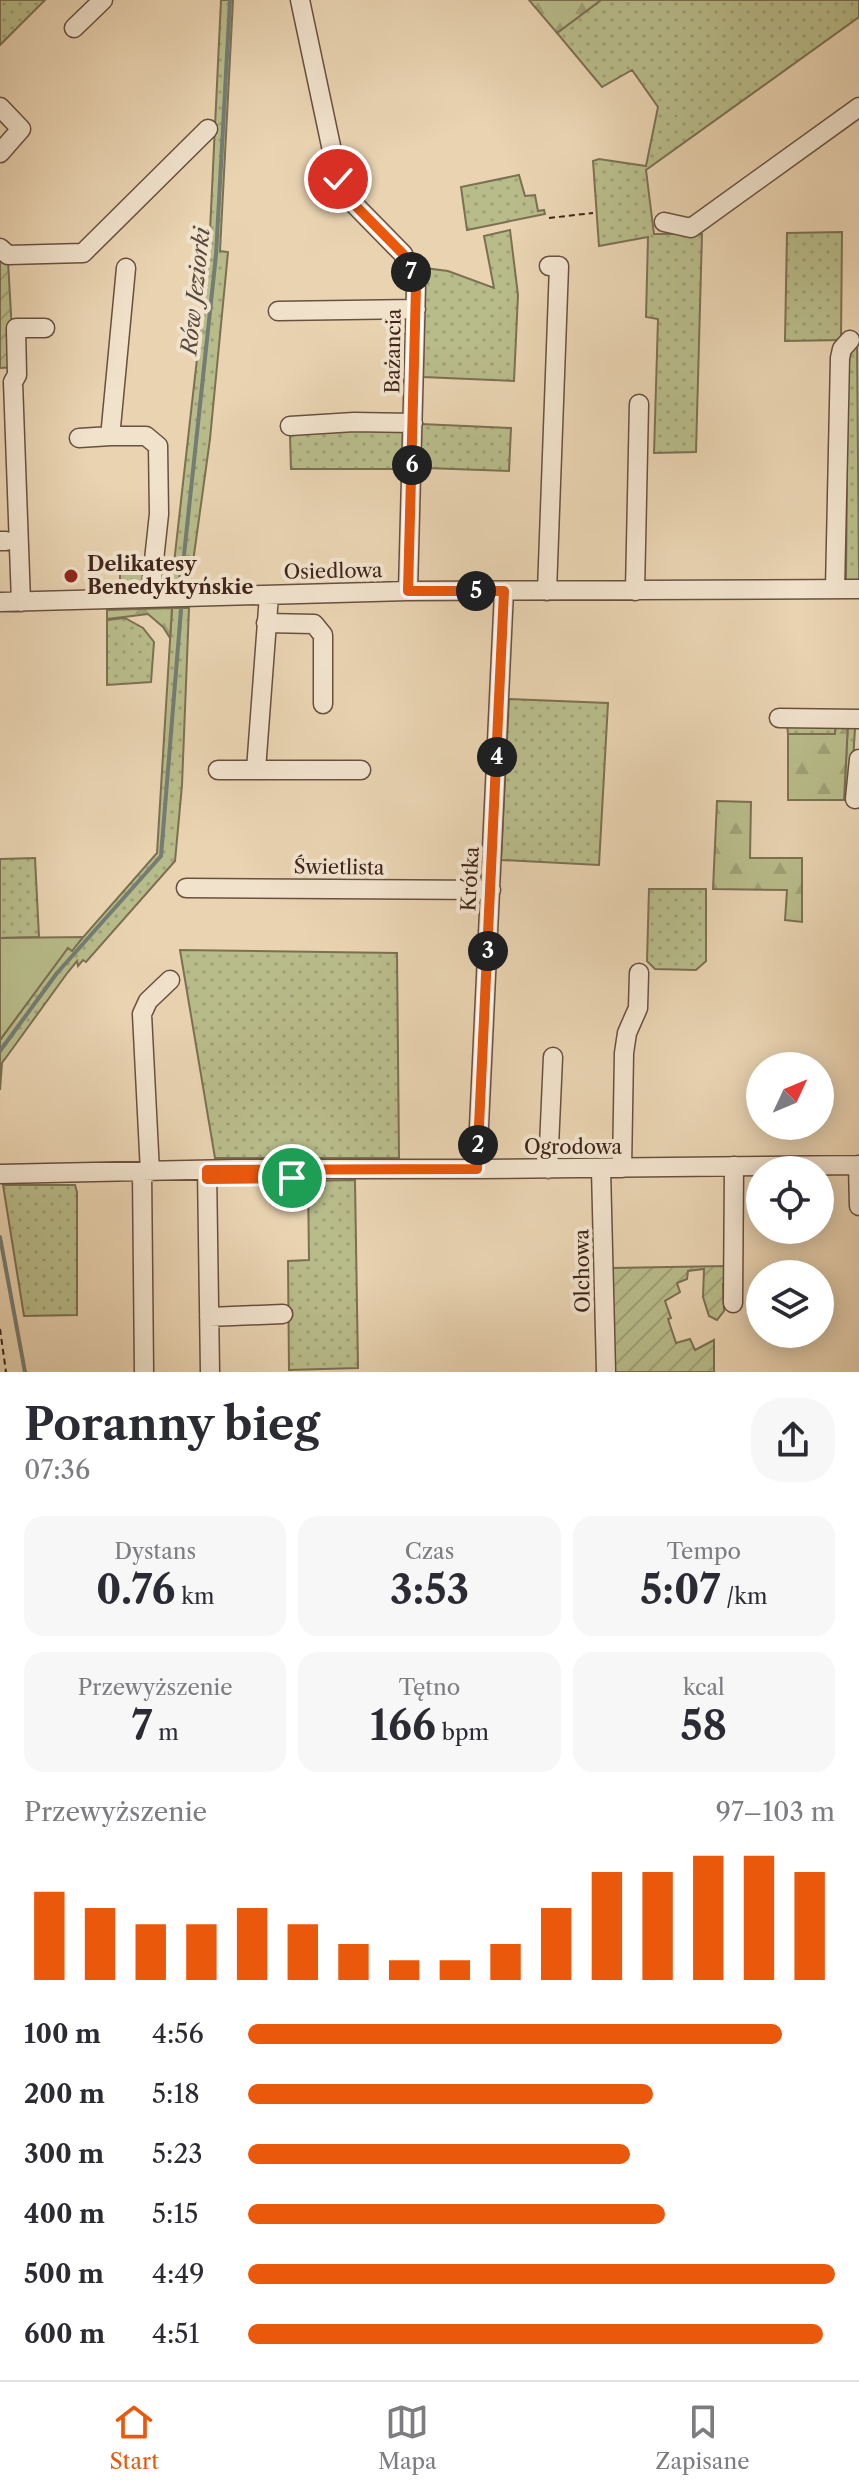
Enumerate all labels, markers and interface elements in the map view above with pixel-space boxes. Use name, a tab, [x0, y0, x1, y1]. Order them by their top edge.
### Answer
pin	[304, 145, 372, 213]
icon: check	[316, 157, 360, 201]
water label: Rów Jeziorki	[175, 225, 216, 358]
pin: 7	[391, 252, 431, 292]
text: 7	[405, 258, 417, 285]
street label: Bażancia	[380, 308, 406, 394]
pin: 6	[392, 445, 432, 485]
text: 6	[405, 451, 419, 478]
place label: Delikatesy Benedyktyńskie	[87, 552, 253, 599]
street label: Osiedlowa	[283, 558, 383, 584]
marker: Delikatesy Benedyktyńskie	[62, 567, 80, 585]
pin: 5	[456, 571, 496, 611]
text: 5	[470, 577, 482, 604]
pin: 4	[477, 737, 517, 777]
text: 4	[490, 743, 504, 770]
street label: Krótka	[456, 846, 484, 912]
street label: Świetlista	[293, 853, 385, 880]
pin: 3	[468, 931, 508, 971]
text: 3	[482, 937, 494, 964]
north arrow	[746, 1052, 834, 1140]
map controls	[746, 1052, 834, 1348]
pin: 2	[458, 1125, 498, 1165]
text: 2	[472, 1131, 485, 1158]
street label: Ogrodowa	[524, 1135, 622, 1159]
pin	[258, 1144, 326, 1212]
icon: arrive	[270, 1156, 314, 1200]
button: locate	[746, 1156, 834, 1244]
street label: Olchowa	[569, 1229, 595, 1313]
button: layers	[746, 1260, 834, 1348]
text: Poranny bieg	[24, 1397, 320, 1451]
button: share	[751, 1398, 835, 1482]
text: 07:36	[24, 1454, 90, 1486]
text: Dystans	[114, 1538, 196, 1565]
text: Czas	[405, 1538, 454, 1565]
text: Tempo	[667, 1538, 741, 1565]
text: 0.76	[96, 1565, 175, 1614]
text: 3:53	[390, 1565, 469, 1614]
text: 5:07	[640, 1565, 720, 1614]
text: km	[175, 1583, 214, 1610]
text: /km	[720, 1583, 767, 1610]
text: Przewyższenie	[78, 1674, 233, 1701]
text: Tętno	[399, 1674, 460, 1701]
text: kcal	[683, 1674, 725, 1701]
text: 7	[132, 1701, 152, 1750]
text: 166	[370, 1701, 436, 1750]
text: 58	[680, 1701, 727, 1750]
text: m	[152, 1719, 179, 1746]
text: bpm	[436, 1719, 489, 1746]
text: Przewyższenie	[24, 1796, 207, 1828]
text: 97–103 m	[716, 1796, 835, 1828]
text: 100 m	[24, 2018, 101, 2050]
text: 4:56	[152, 2018, 204, 2050]
text: 200 m	[24, 2078, 105, 2110]
text: 5:18	[152, 2078, 200, 2110]
text: 300 m	[24, 2138, 104, 2170]
text: 5:23	[152, 2138, 203, 2170]
text: 400 m	[24, 2198, 105, 2230]
text: 5:15	[152, 2198, 198, 2230]
text: 500 m	[24, 2258, 104, 2290]
text: 4:49	[152, 2258, 205, 2290]
text: 600 m	[24, 2318, 105, 2350]
text: 4:51	[152, 2318, 199, 2350]
tab: Start	[109, 2400, 159, 2475]
tab: Mapa	[378, 2400, 437, 2475]
tab: Zapisane	[656, 2400, 750, 2475]

